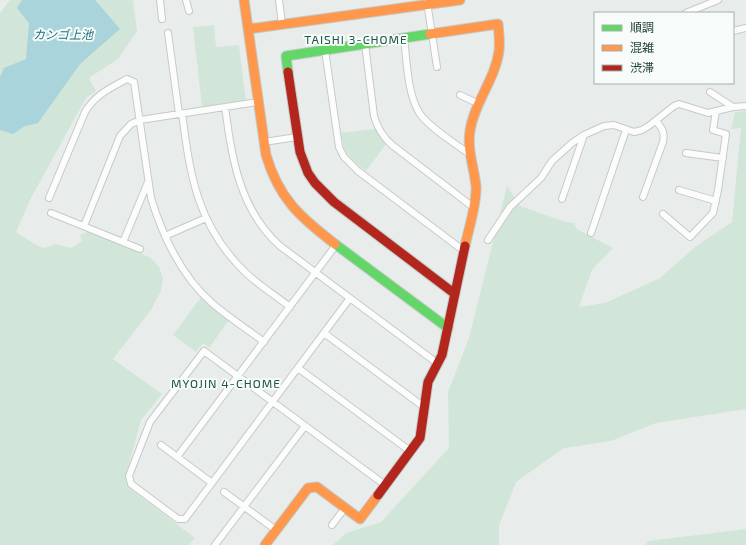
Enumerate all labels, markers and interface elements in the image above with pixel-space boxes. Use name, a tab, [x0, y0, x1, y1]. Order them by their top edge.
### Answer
legend	[594, 12, 734, 84]
text: 順調	[630, 20, 654, 34]
water label: カンゴ上池	[33, 27, 94, 41]
district label: TAISHI 3-CHOME	[304, 32, 408, 46]
text: 混雑	[630, 40, 654, 54]
text: 渋滞	[630, 60, 654, 74]
district label: MYOJIN 4-CHOME	[171, 376, 281, 390]

